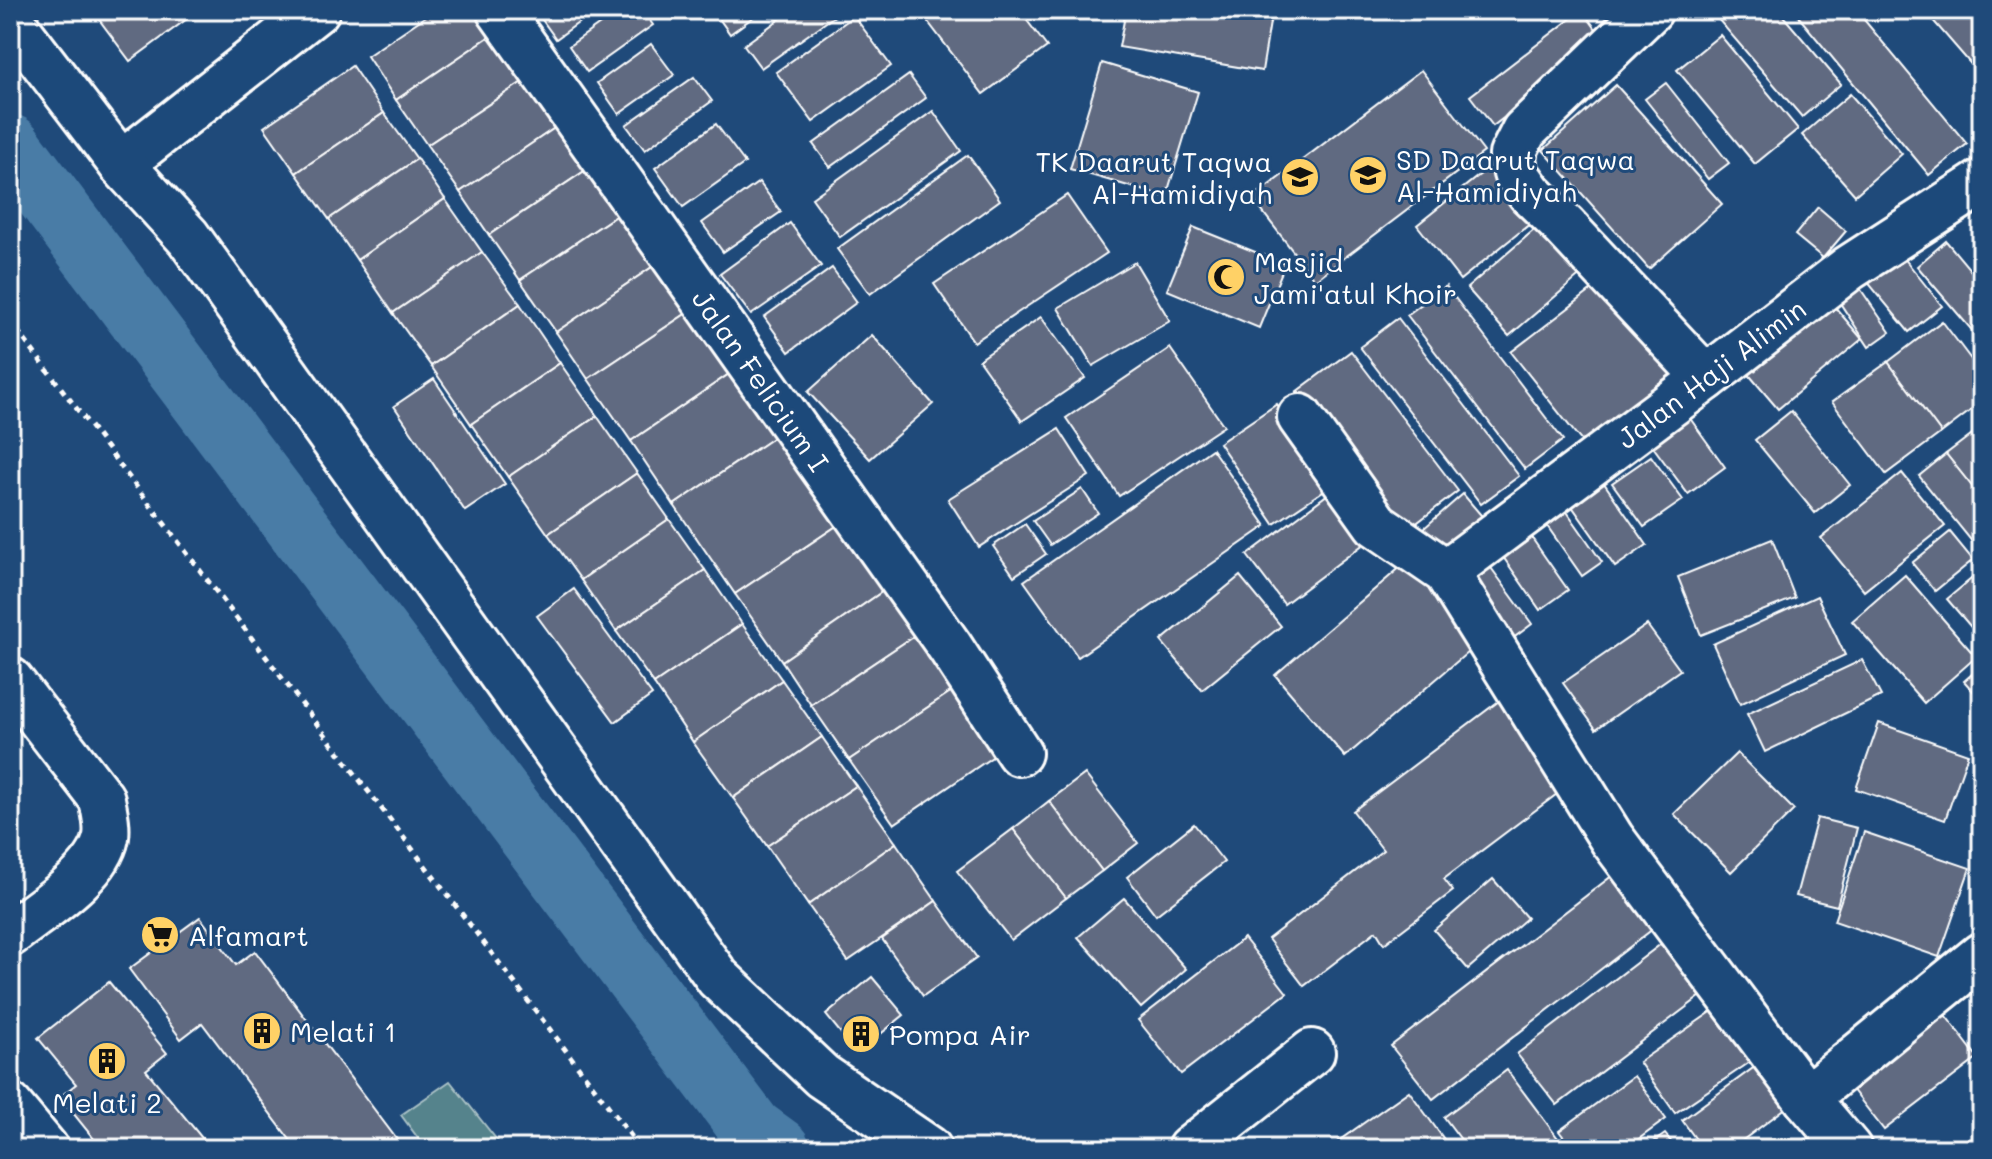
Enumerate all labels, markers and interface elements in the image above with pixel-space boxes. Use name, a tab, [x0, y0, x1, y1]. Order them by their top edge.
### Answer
place label: SD Daarut Taqwa Al-Hamidiyah	[1396, 141, 1635, 209]
place label: TK Daarut Taqwa Al-Hamidiyah	[1036, 143, 1272, 211]
school or university icon: SD Daarut Taqwa Al-Hamidiyah	[1347, 154, 1389, 196]
school or university icon: TK Daarut Taqwa Al-Hamidiyah	[1279, 156, 1321, 198]
place label: Masjid Jami'atul Khoir	[1254, 243, 1457, 311]
mosque icon: Masjid Jami'atul Khoir	[1205, 256, 1247, 298]
street label: Jalan Felicium I	[685, 282, 837, 478]
street label: Jalan Haji Alimin	[1609, 290, 1813, 456]
supermarket icon: Alfamart	[139, 914, 181, 956]
place label: Alfamart	[188, 917, 309, 953]
building icon: Melati 1	[241, 1010, 283, 1052]
place label: Melati 1	[290, 1013, 397, 1049]
building icon: Pompa Air	[840, 1013, 882, 1055]
place label: Pompa Air	[889, 1016, 1031, 1052]
building icon: Melati 2	[86, 1040, 128, 1082]
place label: Melati 2	[52, 1084, 162, 1120]

